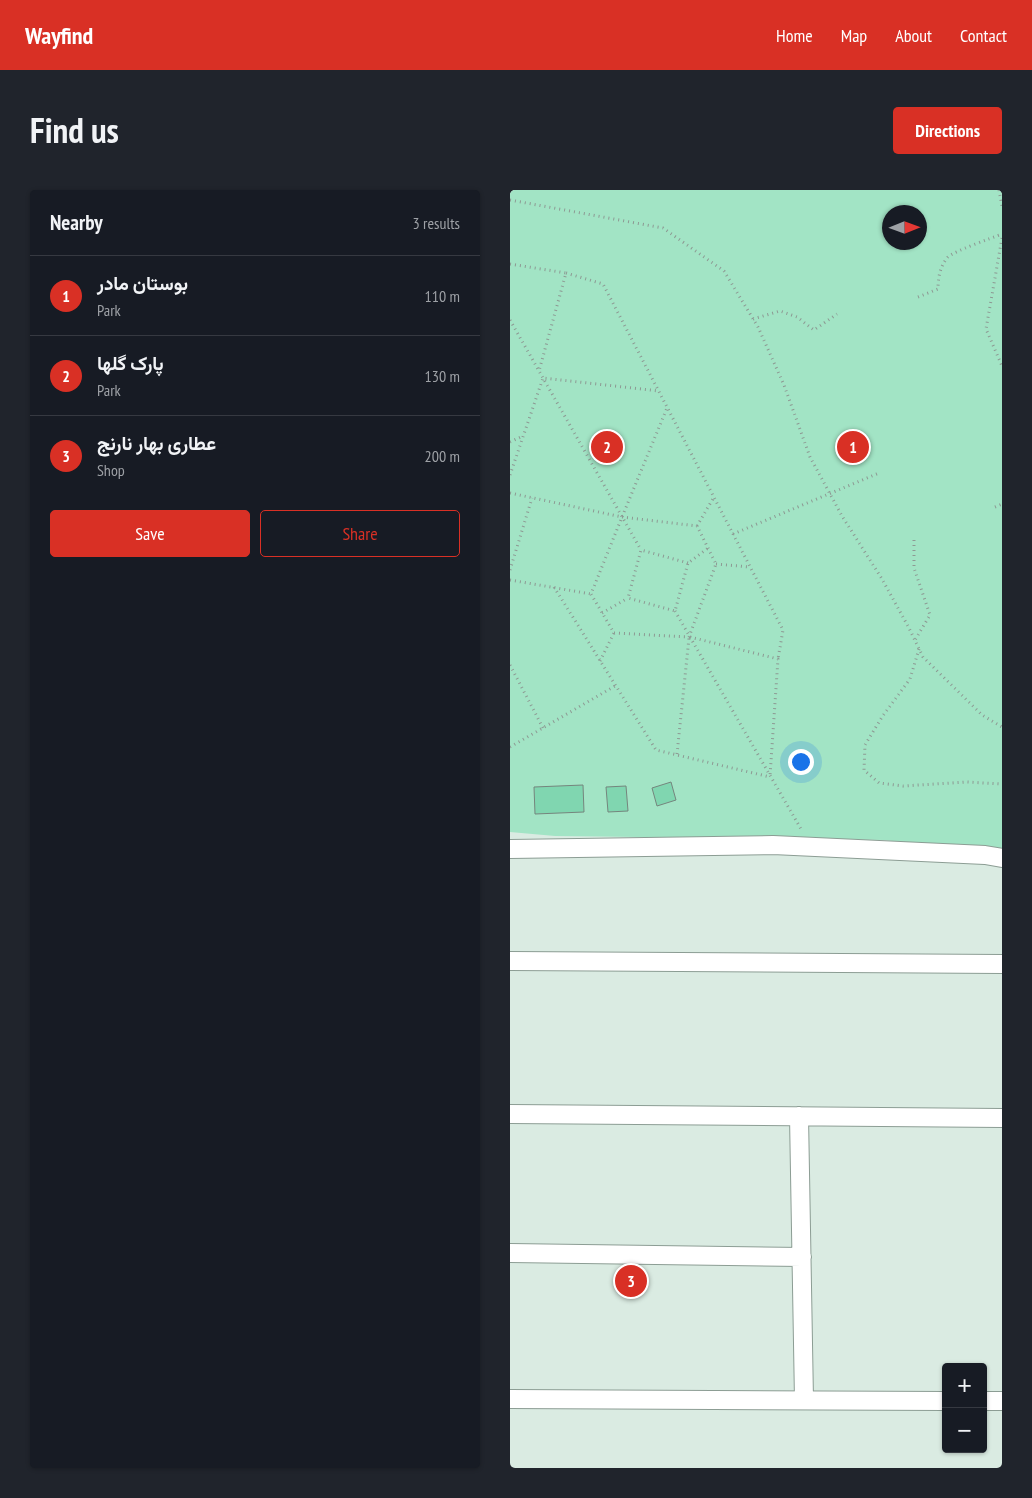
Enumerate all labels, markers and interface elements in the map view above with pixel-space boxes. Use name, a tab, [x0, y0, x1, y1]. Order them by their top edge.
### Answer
text: Wayfind	[25, 20, 93, 51]
text: Home	[776, 24, 813, 47]
text: Map	[841, 24, 867, 47]
text: About	[895, 24, 932, 47]
text: Contact	[960, 24, 1007, 47]
text: Find us	[30, 107, 119, 153]
button: Directions	[893, 107, 1002, 154]
north arrow	[882, 205, 927, 250]
text: Nearby	[50, 209, 103, 236]
text: 3 results	[413, 213, 460, 233]
text: بوستان مادر	[97, 271, 188, 295]
text: 1	[62, 286, 70, 306]
text: 110 m	[425, 286, 460, 306]
text: Park	[97, 300, 121, 320]
text: پارک گلها	[97, 351, 164, 375]
text: 2	[62, 366, 70, 386]
text: 130 m	[425, 366, 460, 386]
text: Park	[97, 380, 121, 400]
pin: 2	[591, 428, 623, 466]
pin: 1	[837, 428, 869, 466]
text: عطاری بهار نارنج	[97, 431, 216, 455]
text: 3	[62, 446, 70, 466]
text: 200 m	[425, 446, 460, 466]
text: Shop	[97, 460, 125, 480]
button: Save	[50, 510, 250, 557]
button: Share	[260, 510, 460, 557]
your location	[788, 749, 814, 775]
pin: 3	[615, 1262, 647, 1300]
map controls	[942, 1363, 987, 1453]
button: +	[942, 1363, 987, 1408]
button: −	[942, 1408, 987, 1453]

